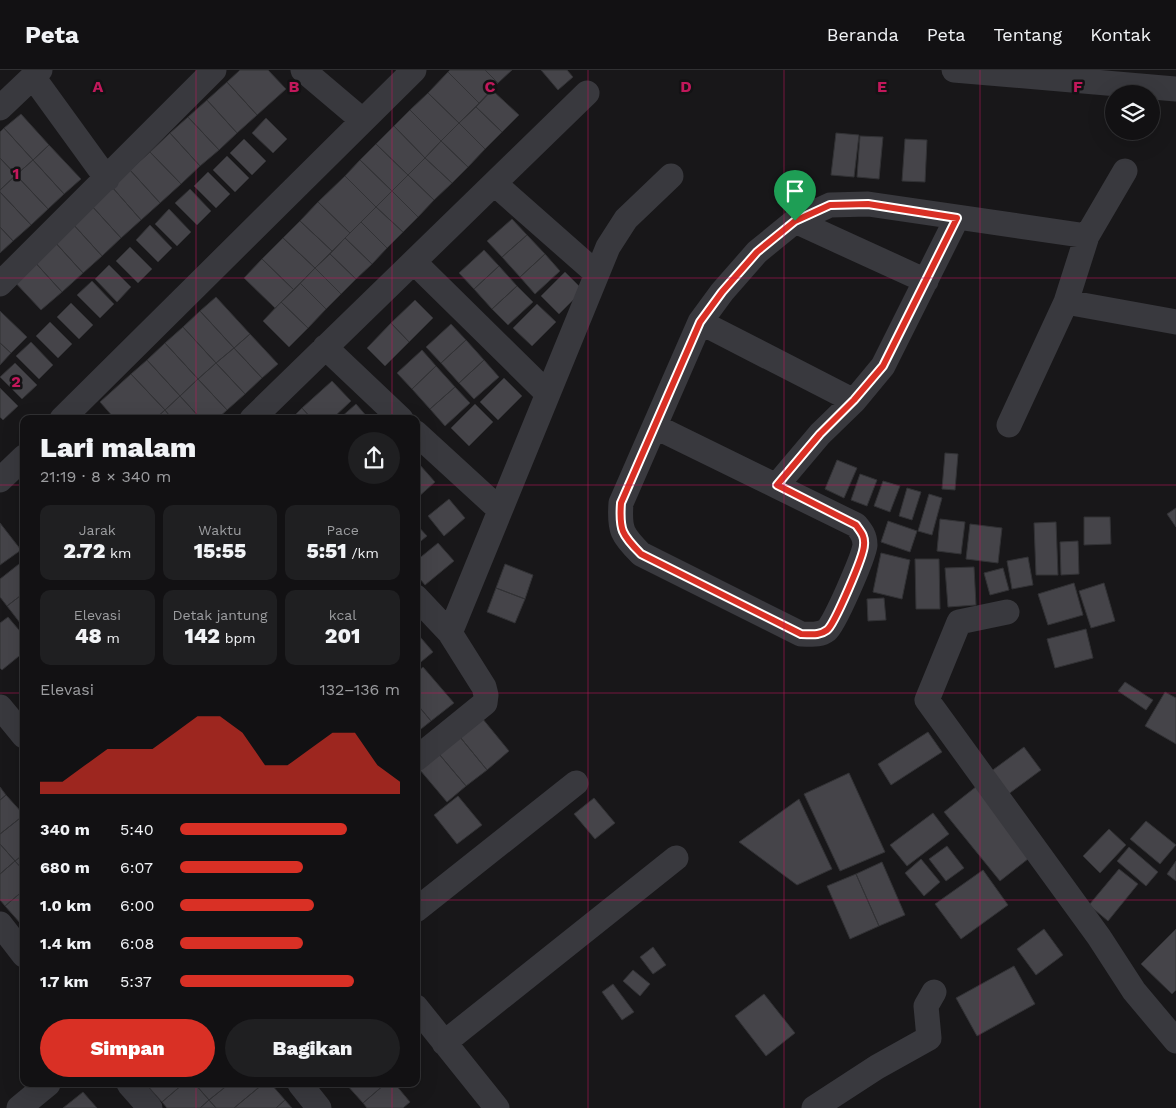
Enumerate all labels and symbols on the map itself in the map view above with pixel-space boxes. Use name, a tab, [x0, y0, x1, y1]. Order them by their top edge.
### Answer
text: A	[93, 77, 104, 96]
text: B	[289, 77, 300, 96]
text: C	[485, 77, 496, 96]
text: D	[680, 77, 692, 96]
text: E	[877, 77, 887, 96]
text: F	[1073, 77, 1083, 96]
text: 1	[13, 164, 19, 183]
pin	[774, 170, 816, 221]
text: 2	[11, 372, 21, 391]

